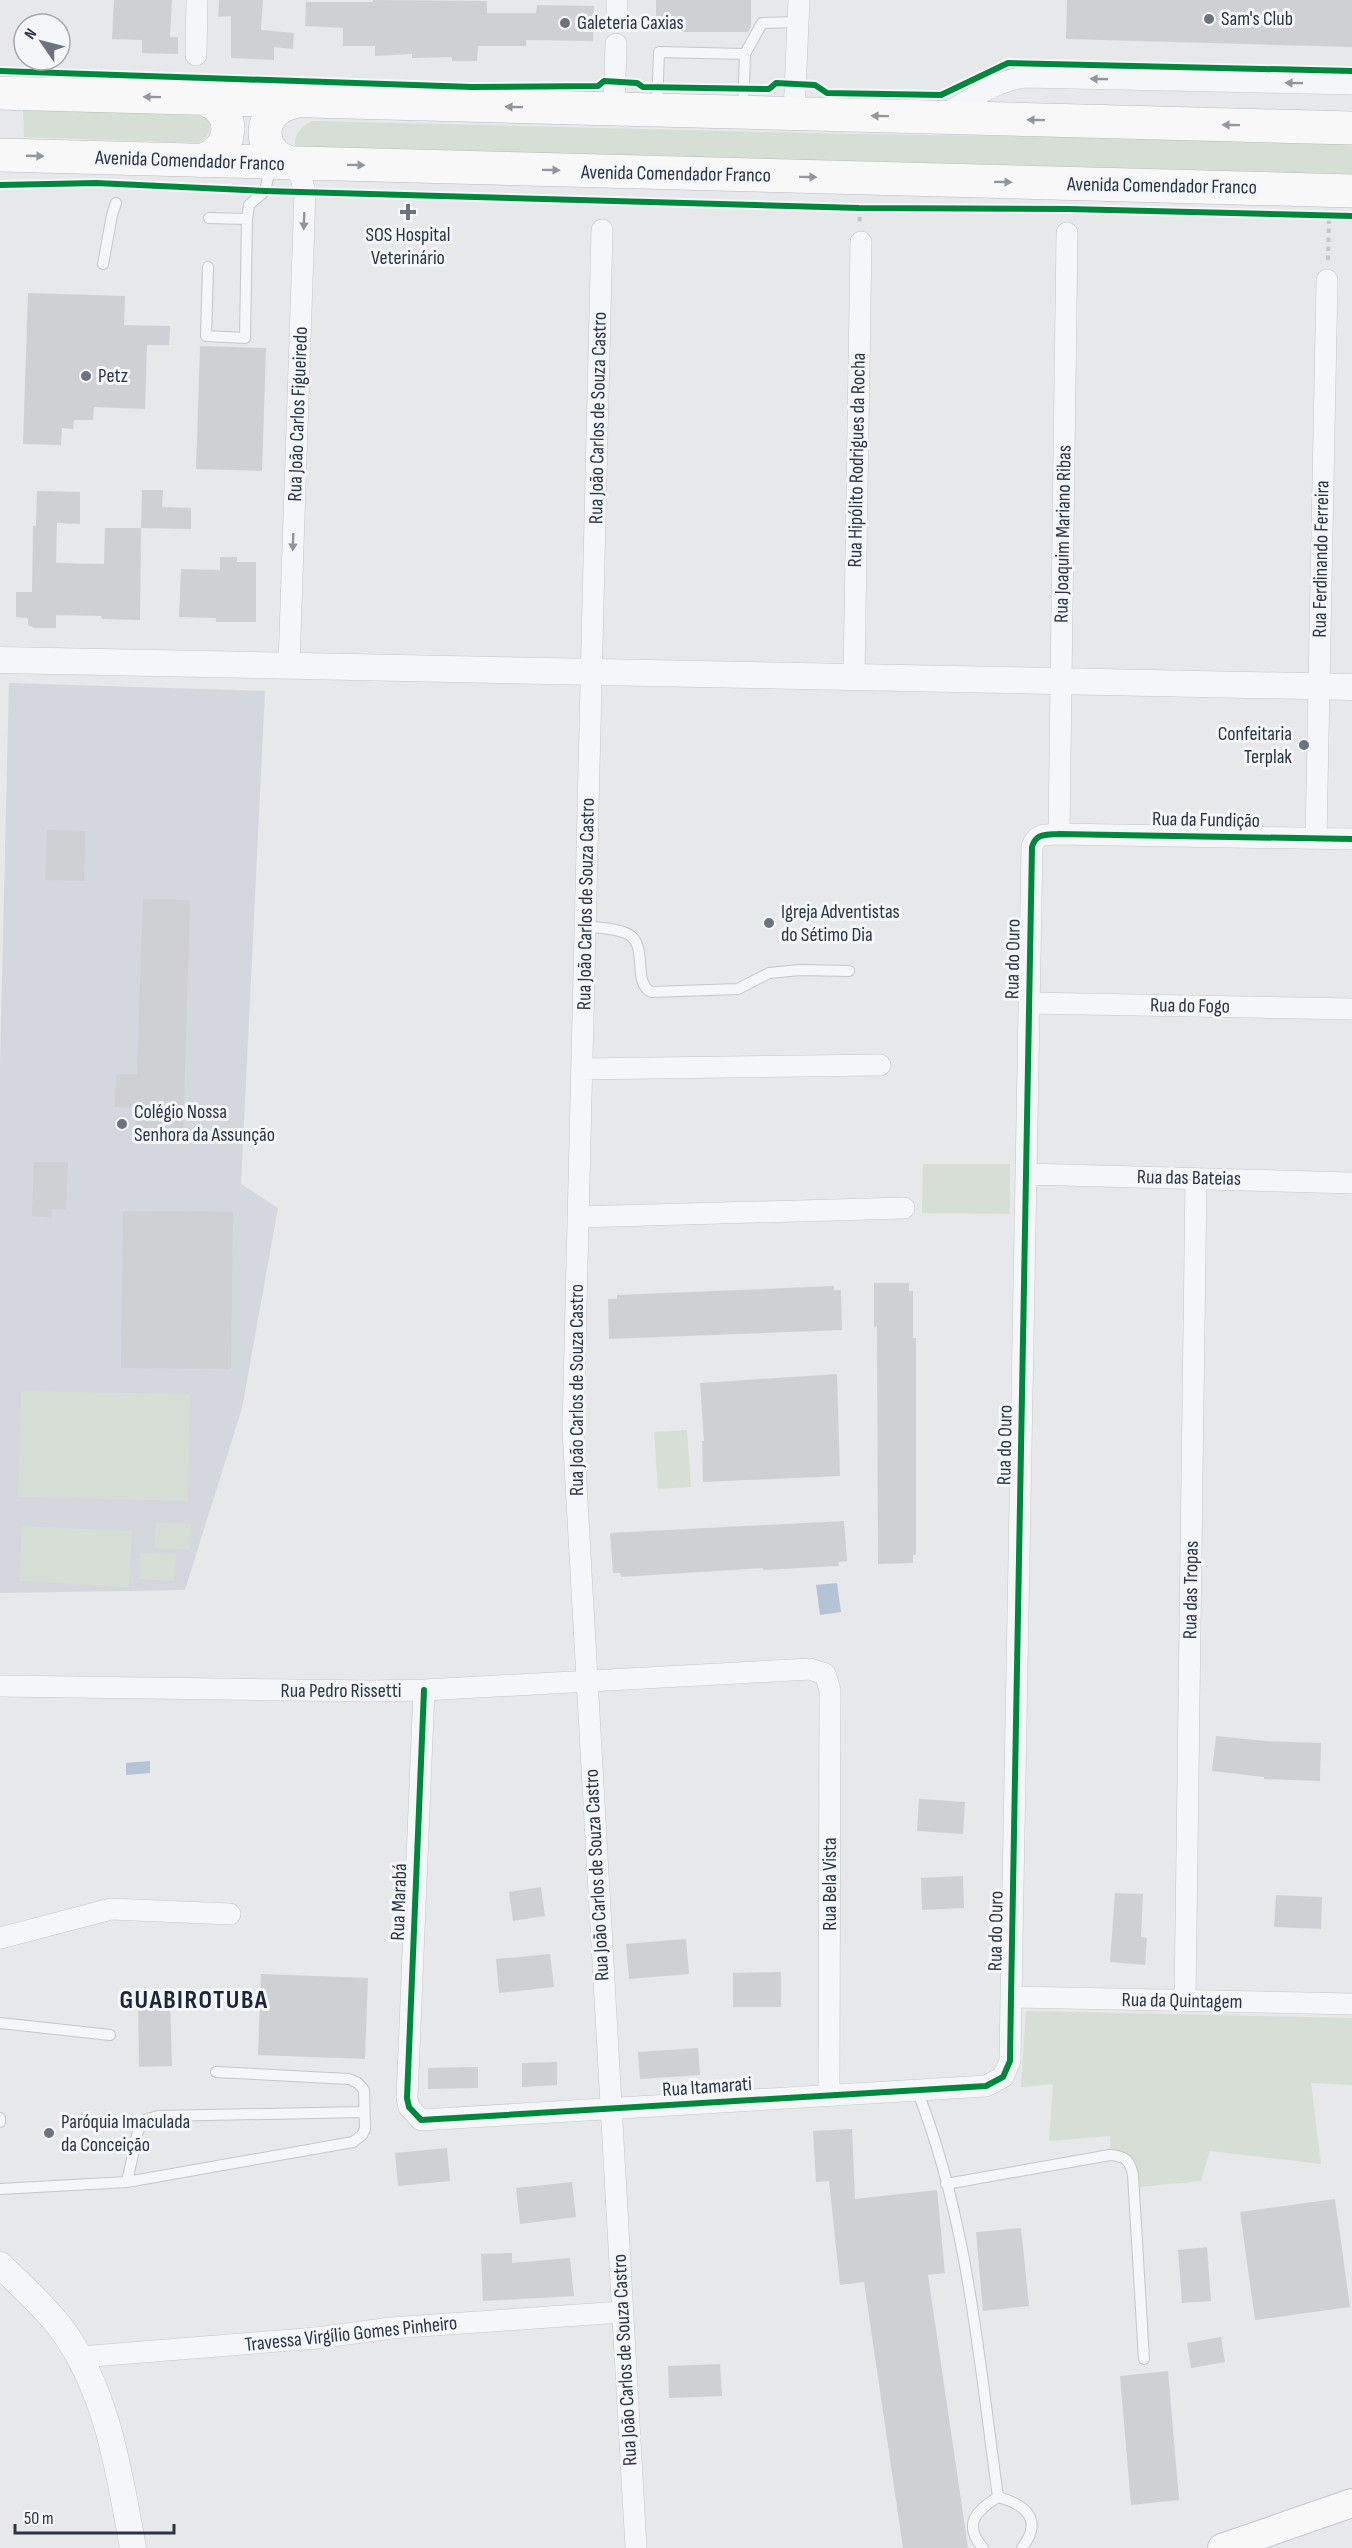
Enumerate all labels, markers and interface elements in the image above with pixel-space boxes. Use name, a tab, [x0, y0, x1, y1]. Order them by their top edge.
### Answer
place label: Sam's Club	[1221, 7, 1293, 31]
place label: Galeteria Caxias	[577, 11, 684, 35]
north arrow	[12, 12, 72, 72]
marker: Sam's Club	[1202, 12, 1216, 26]
marker: Galeteria Caxias	[558, 16, 572, 30]
text: N	[21, 25, 41, 43]
one-way arrow	[1089, 74, 1108, 84]
one-way arrow	[1284, 78, 1303, 88]
one-way arrow	[143, 92, 162, 102]
one-way arrow	[505, 102, 524, 112]
one-way arrow	[870, 111, 889, 121]
one-way arrow	[1026, 115, 1045, 125]
one-way arrow	[1221, 120, 1240, 130]
street label: Avenida Comendador Franco	[94, 146, 285, 176]
one-way arrow	[25, 151, 44, 161]
street label: Avenida Comendador Franco	[580, 160, 771, 188]
one-way arrow	[346, 161, 365, 170]
one-way arrow	[541, 166, 560, 175]
one-way arrow	[799, 172, 818, 182]
street label: Avenida Comendador Franco	[1066, 172, 1257, 200]
one-way arrow	[994, 177, 1013, 187]
marker: SOS Hospital Veterinário	[399, 203, 417, 221]
one-way arrow	[300, 212, 309, 231]
place label: SOS Hospital Veterinário	[365, 223, 451, 270]
street label: Rua João Carlos de Souza Castro	[584, 312, 612, 524]
street label: Rua João Carlos Figueiredo	[283, 326, 313, 502]
street label: Rua Hipólito Rodrigues da Rocha	[843, 352, 871, 568]
place label: Petz	[98, 364, 128, 388]
marker: Petz	[79, 369, 93, 383]
street label: Rua Joaquim Mariano Ribas	[1049, 445, 1077, 623]
street label: Rua Ferdinando Ferreira	[1308, 480, 1334, 638]
one-way arrow	[289, 532, 298, 551]
place label: Confeitaria Terplak	[1218, 722, 1292, 769]
marker: Confeitaria Terplak	[1297, 738, 1311, 752]
street label: Rua João Carlos de Souza Castro	[572, 798, 600, 1010]
street label: Rua da Fundição	[1152, 807, 1260, 833]
place label: Igreja Adventistas do Sétimo Dia	[781, 900, 900, 947]
marker: Igreja Adventistas do Sétimo Dia	[762, 916, 776, 930]
street label: Rua do Ouro	[1000, 919, 1026, 999]
street label: Rua do Fogo	[1150, 993, 1230, 1019]
place label: Colégio Nossa Senhora da Assunção	[134, 1100, 275, 1147]
marker: Colégio Nossa Senhora da Assunção	[115, 1117, 129, 1131]
street label: Rua das Bateias	[1137, 1165, 1241, 1191]
street label: Rua João Carlos de Souza Castro	[565, 1284, 589, 1496]
street label: Rua do Ouro	[992, 1405, 1018, 1485]
street label: Rua das Tropas	[1178, 1541, 1204, 1639]
street label: Rua Pedro Rissetti	[280, 1679, 402, 1703]
street label: Rua João Carlos de Souza Castro	[579, 1768, 615, 1982]
street label: Rua Bela Vista	[818, 1837, 842, 1931]
street label: Rua Marabá	[386, 1863, 412, 1941]
street label: Rua do Ouro	[983, 1891, 1009, 1971]
district label: GUABIROTUBA	[119, 1985, 269, 2016]
street label: Rua da Quintagem	[1121, 1988, 1243, 2014]
street label: Rua Itamarati	[661, 2072, 753, 2102]
place label: Paróquia Imaculada da Conceição	[61, 2110, 190, 2157]
marker: Paróquia Imaculada da Conceição	[42, 2126, 56, 2140]
street label: Rua João Carlos de Souza Castro	[607, 2253, 643, 2467]
street label: Travessa Virgílio Gomes Pinheiro	[244, 2311, 458, 2357]
scale bar	[15, 2497, 174, 2535]
text: 50 m	[24, 2508, 54, 2529]

